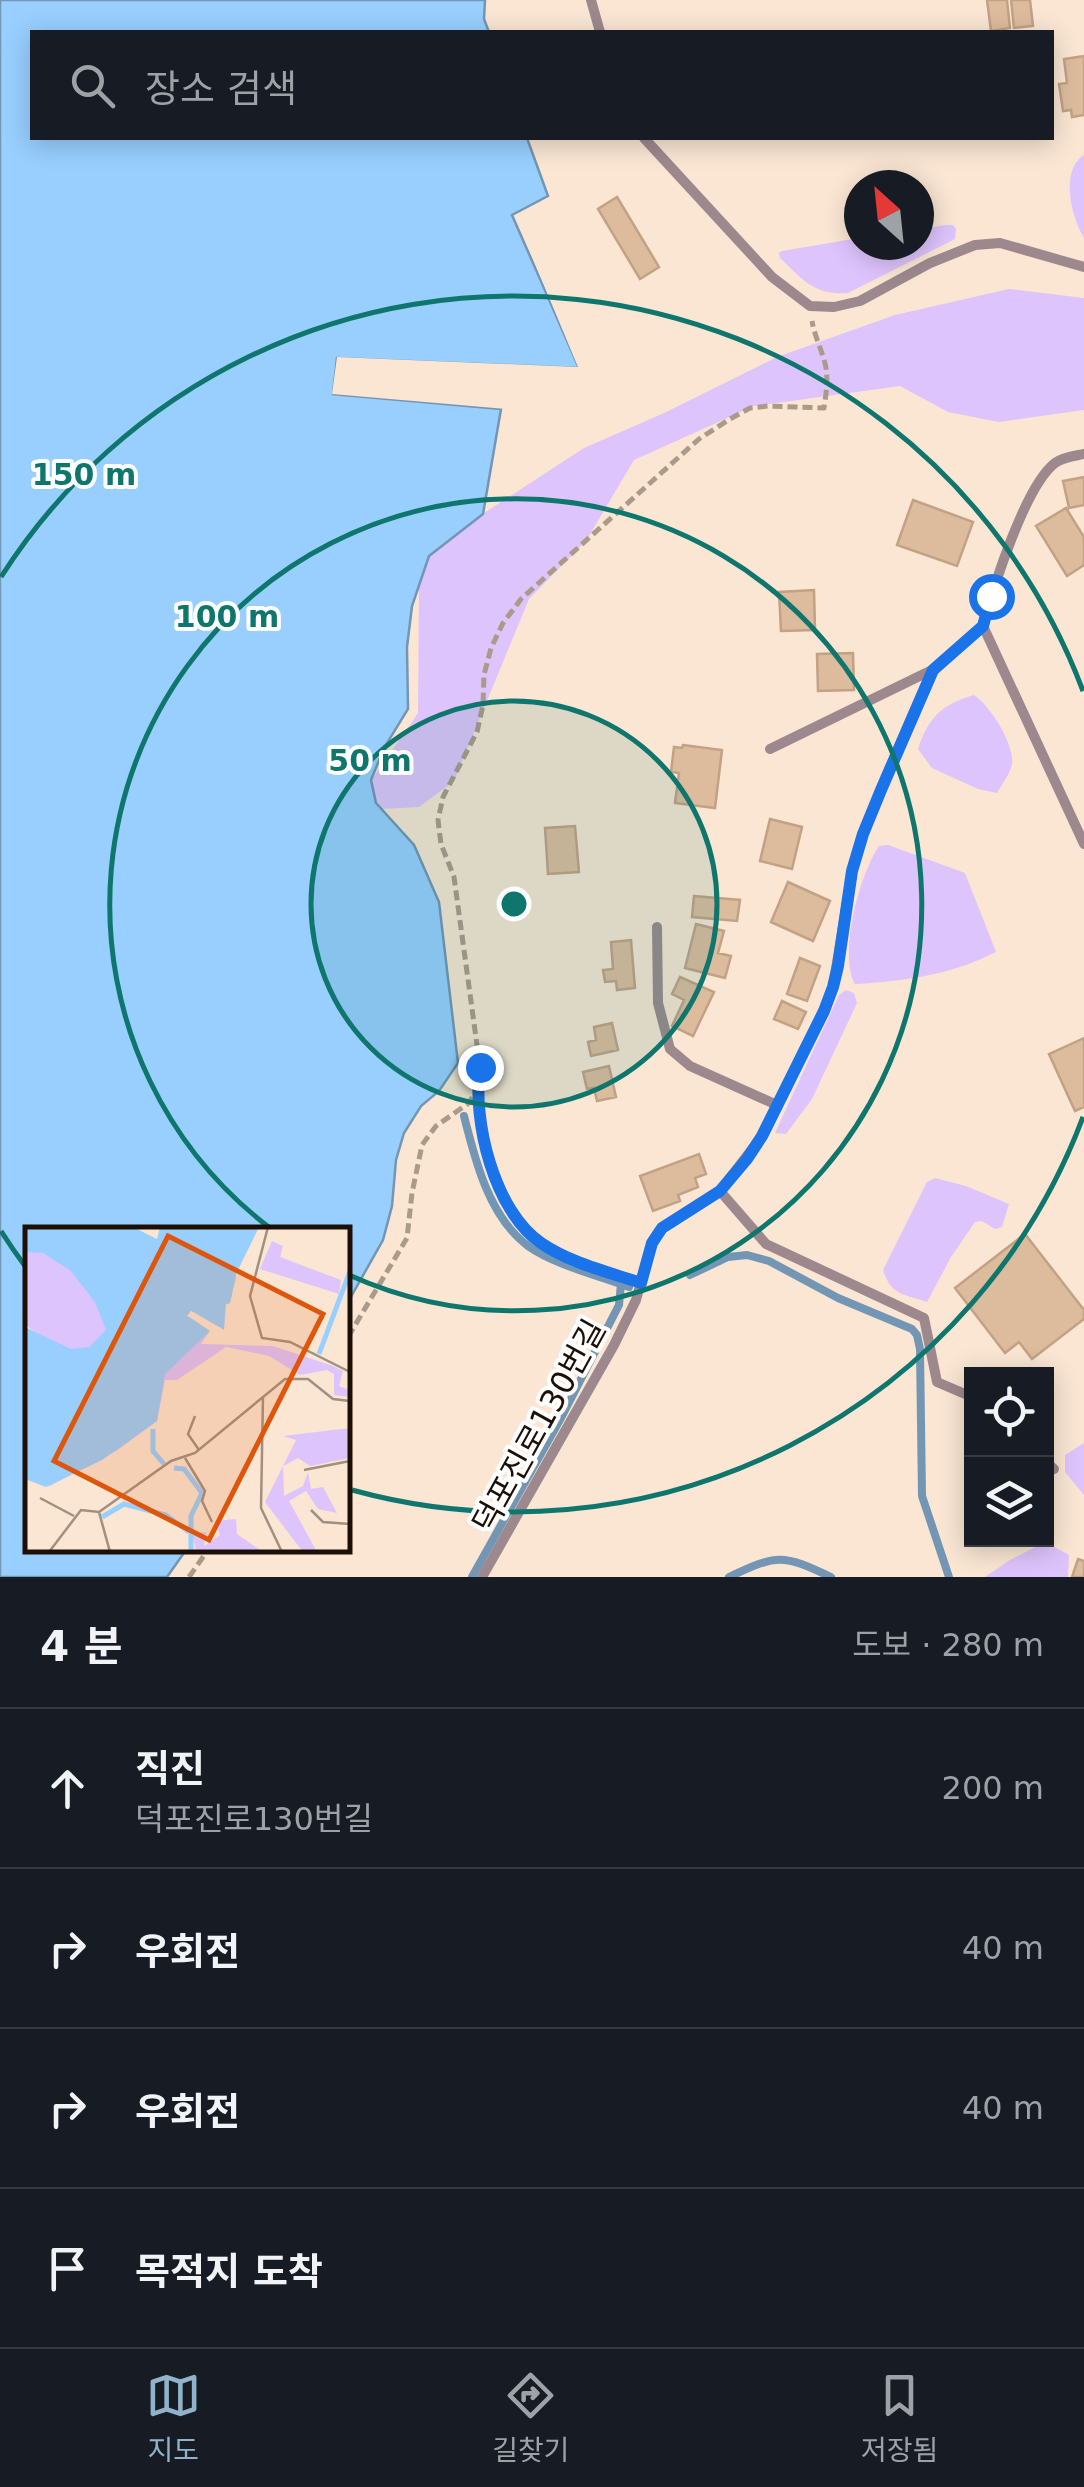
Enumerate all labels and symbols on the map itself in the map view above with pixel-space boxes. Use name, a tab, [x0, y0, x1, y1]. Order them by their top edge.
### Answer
north arrow	[844, 170, 934, 260]
text: 150 m	[32, 457, 136, 492]
route start	[969, 574, 1015, 620]
text: 100 m	[175, 599, 279, 634]
text: 50 m	[328, 743, 412, 778]
centre of rings	[496, 886, 532, 922]
route end	[458, 1045, 504, 1091]
inset map	[25, 1227, 350, 1552]
street label: 덕포진로130번길	[465, 1313, 613, 1539]

